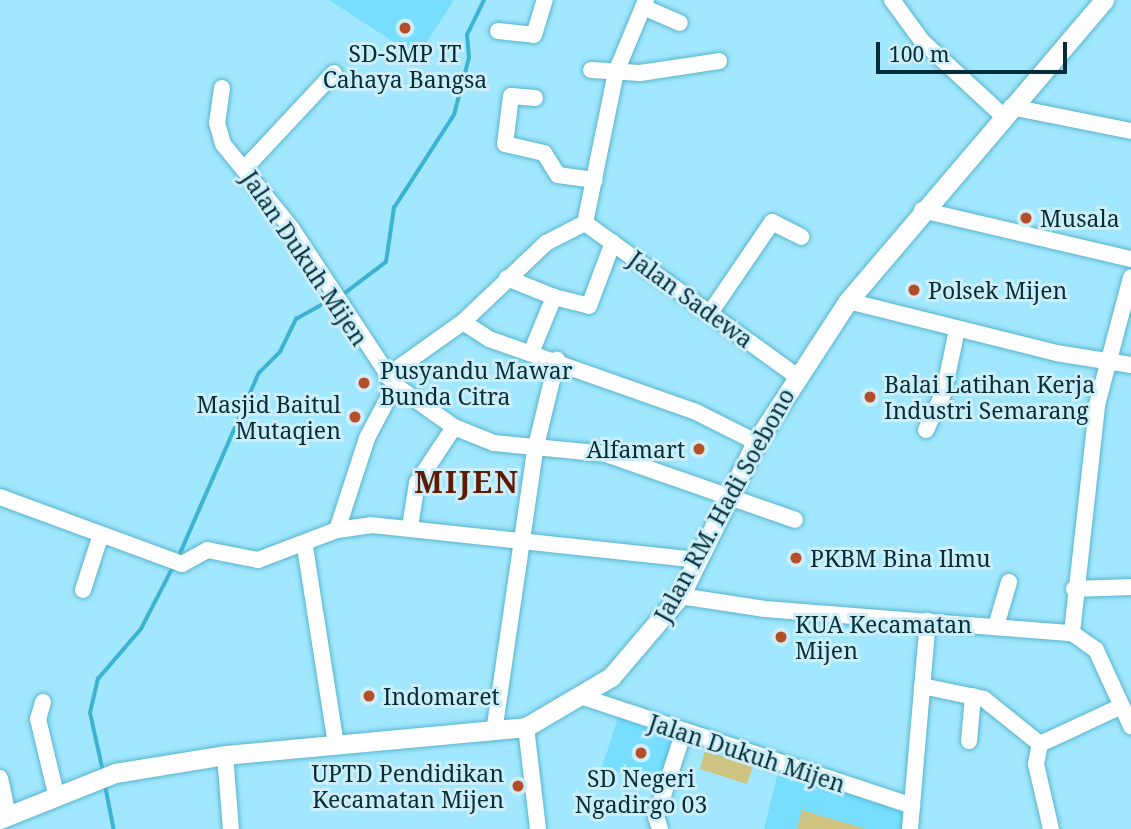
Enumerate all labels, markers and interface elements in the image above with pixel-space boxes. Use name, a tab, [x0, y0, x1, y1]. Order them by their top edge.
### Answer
marker: SD-SMP IT Cahaya Bangsa	[397, 20, 413, 36]
scale bar	[879, 28, 1070, 72]
place label: SD-SMP IT Cahaya Bangsa	[323, 39, 487, 93]
text: 100 m	[889, 40, 950, 68]
street label: Jalan Dukuh Mijen	[236, 165, 374, 351]
place label: Musala	[1040, 204, 1120, 232]
marker: Musala	[1018, 210, 1034, 226]
street label: Jalan Sadewa	[624, 245, 758, 353]
place label: Polsek Mijen	[928, 276, 1067, 304]
marker: Polsek Mijen	[906, 282, 922, 298]
place label: Pusyandu Mawar Bunda Citra	[380, 356, 572, 410]
place label: Balai Latihan Kerja Industri Semarang	[884, 370, 1095, 424]
marker: Pusyandu Mawar Bunda Citra	[354, 373, 374, 393]
street label: Jalan RM. Hadi Soebono	[648, 383, 800, 627]
marker: Balai Latihan Kerja Industri Semarang	[862, 389, 878, 405]
place label: Masjid Baitul Mutaqien	[197, 390, 341, 444]
marker: Masjid Baitul Mutaqien	[347, 409, 363, 425]
place label: Alfamart	[587, 435, 685, 463]
marker: Alfamart	[691, 441, 707, 457]
district label: MIJEN	[415, 464, 519, 500]
place label: PKBM Bina Ilmu	[810, 544, 991, 572]
marker: PKBM Bina Ilmu	[788, 550, 804, 566]
place label: KUA Kecamatan Mijen	[795, 610, 972, 664]
marker: KUA Kecamatan Mijen	[773, 629, 789, 645]
place label: Indomaret	[383, 682, 500, 710]
marker: Indomaret	[361, 688, 377, 704]
street label: Jalan Dukuh Mijen	[645, 708, 849, 798]
marker: SD Negeri Ngadirgo 03	[633, 745, 649, 761]
place label: UPTD Pendidikan Kecamatan Mijen	[312, 759, 504, 813]
place label: SD Negeri Ngadirgo 03	[575, 764, 707, 818]
marker: UPTD Pendidikan Kecamatan Mijen	[510, 778, 526, 794]

